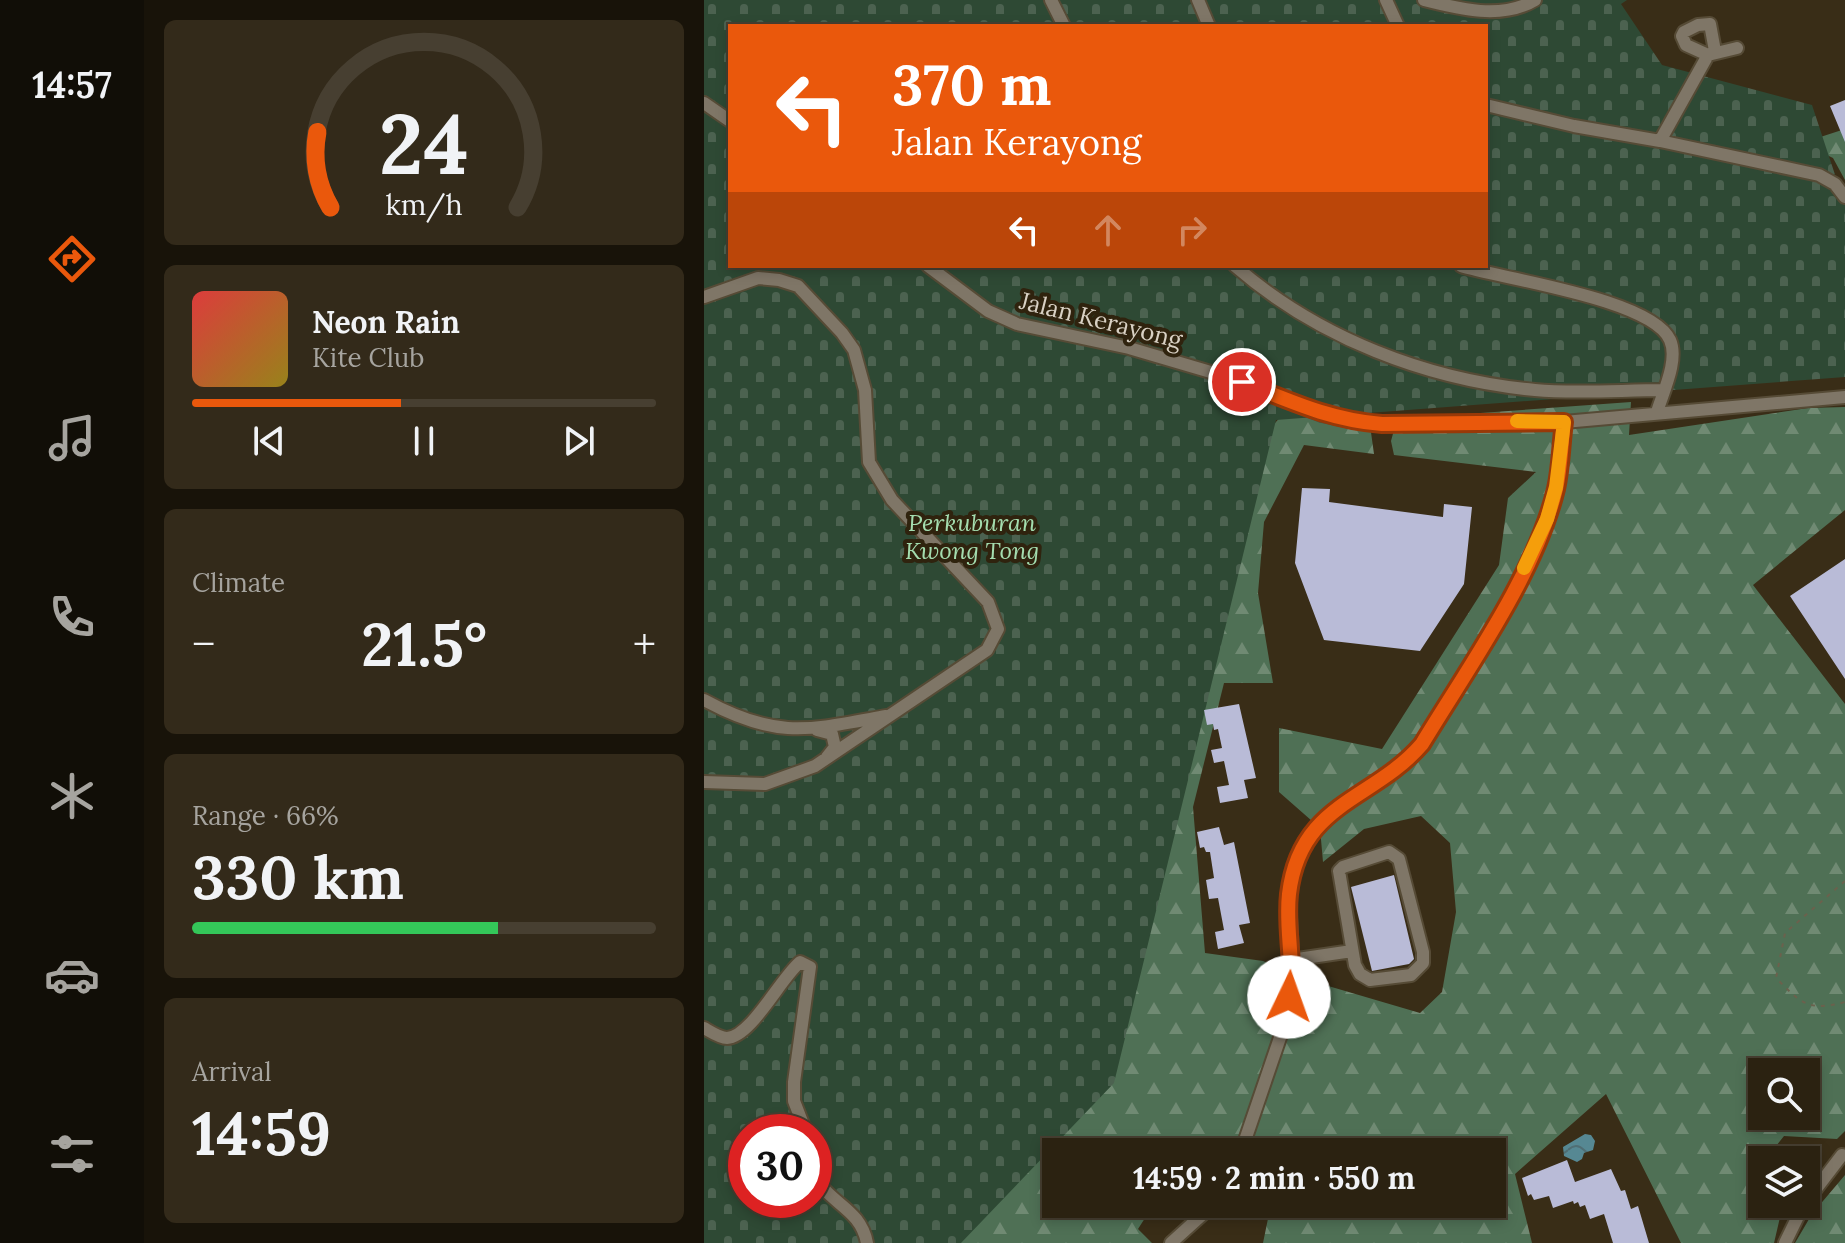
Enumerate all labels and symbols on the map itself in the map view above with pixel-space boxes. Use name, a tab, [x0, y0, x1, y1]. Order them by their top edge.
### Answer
street label: Jalan Kerayong	[1016, 285, 1186, 355]
pin	[1208, 348, 1276, 416]
park label: Perkuburan Kwong Tong	[905, 507, 1039, 566]
position arrow	[1247, 955, 1331, 1039]
speed limit sign: 30	[728, 1114, 832, 1218]

